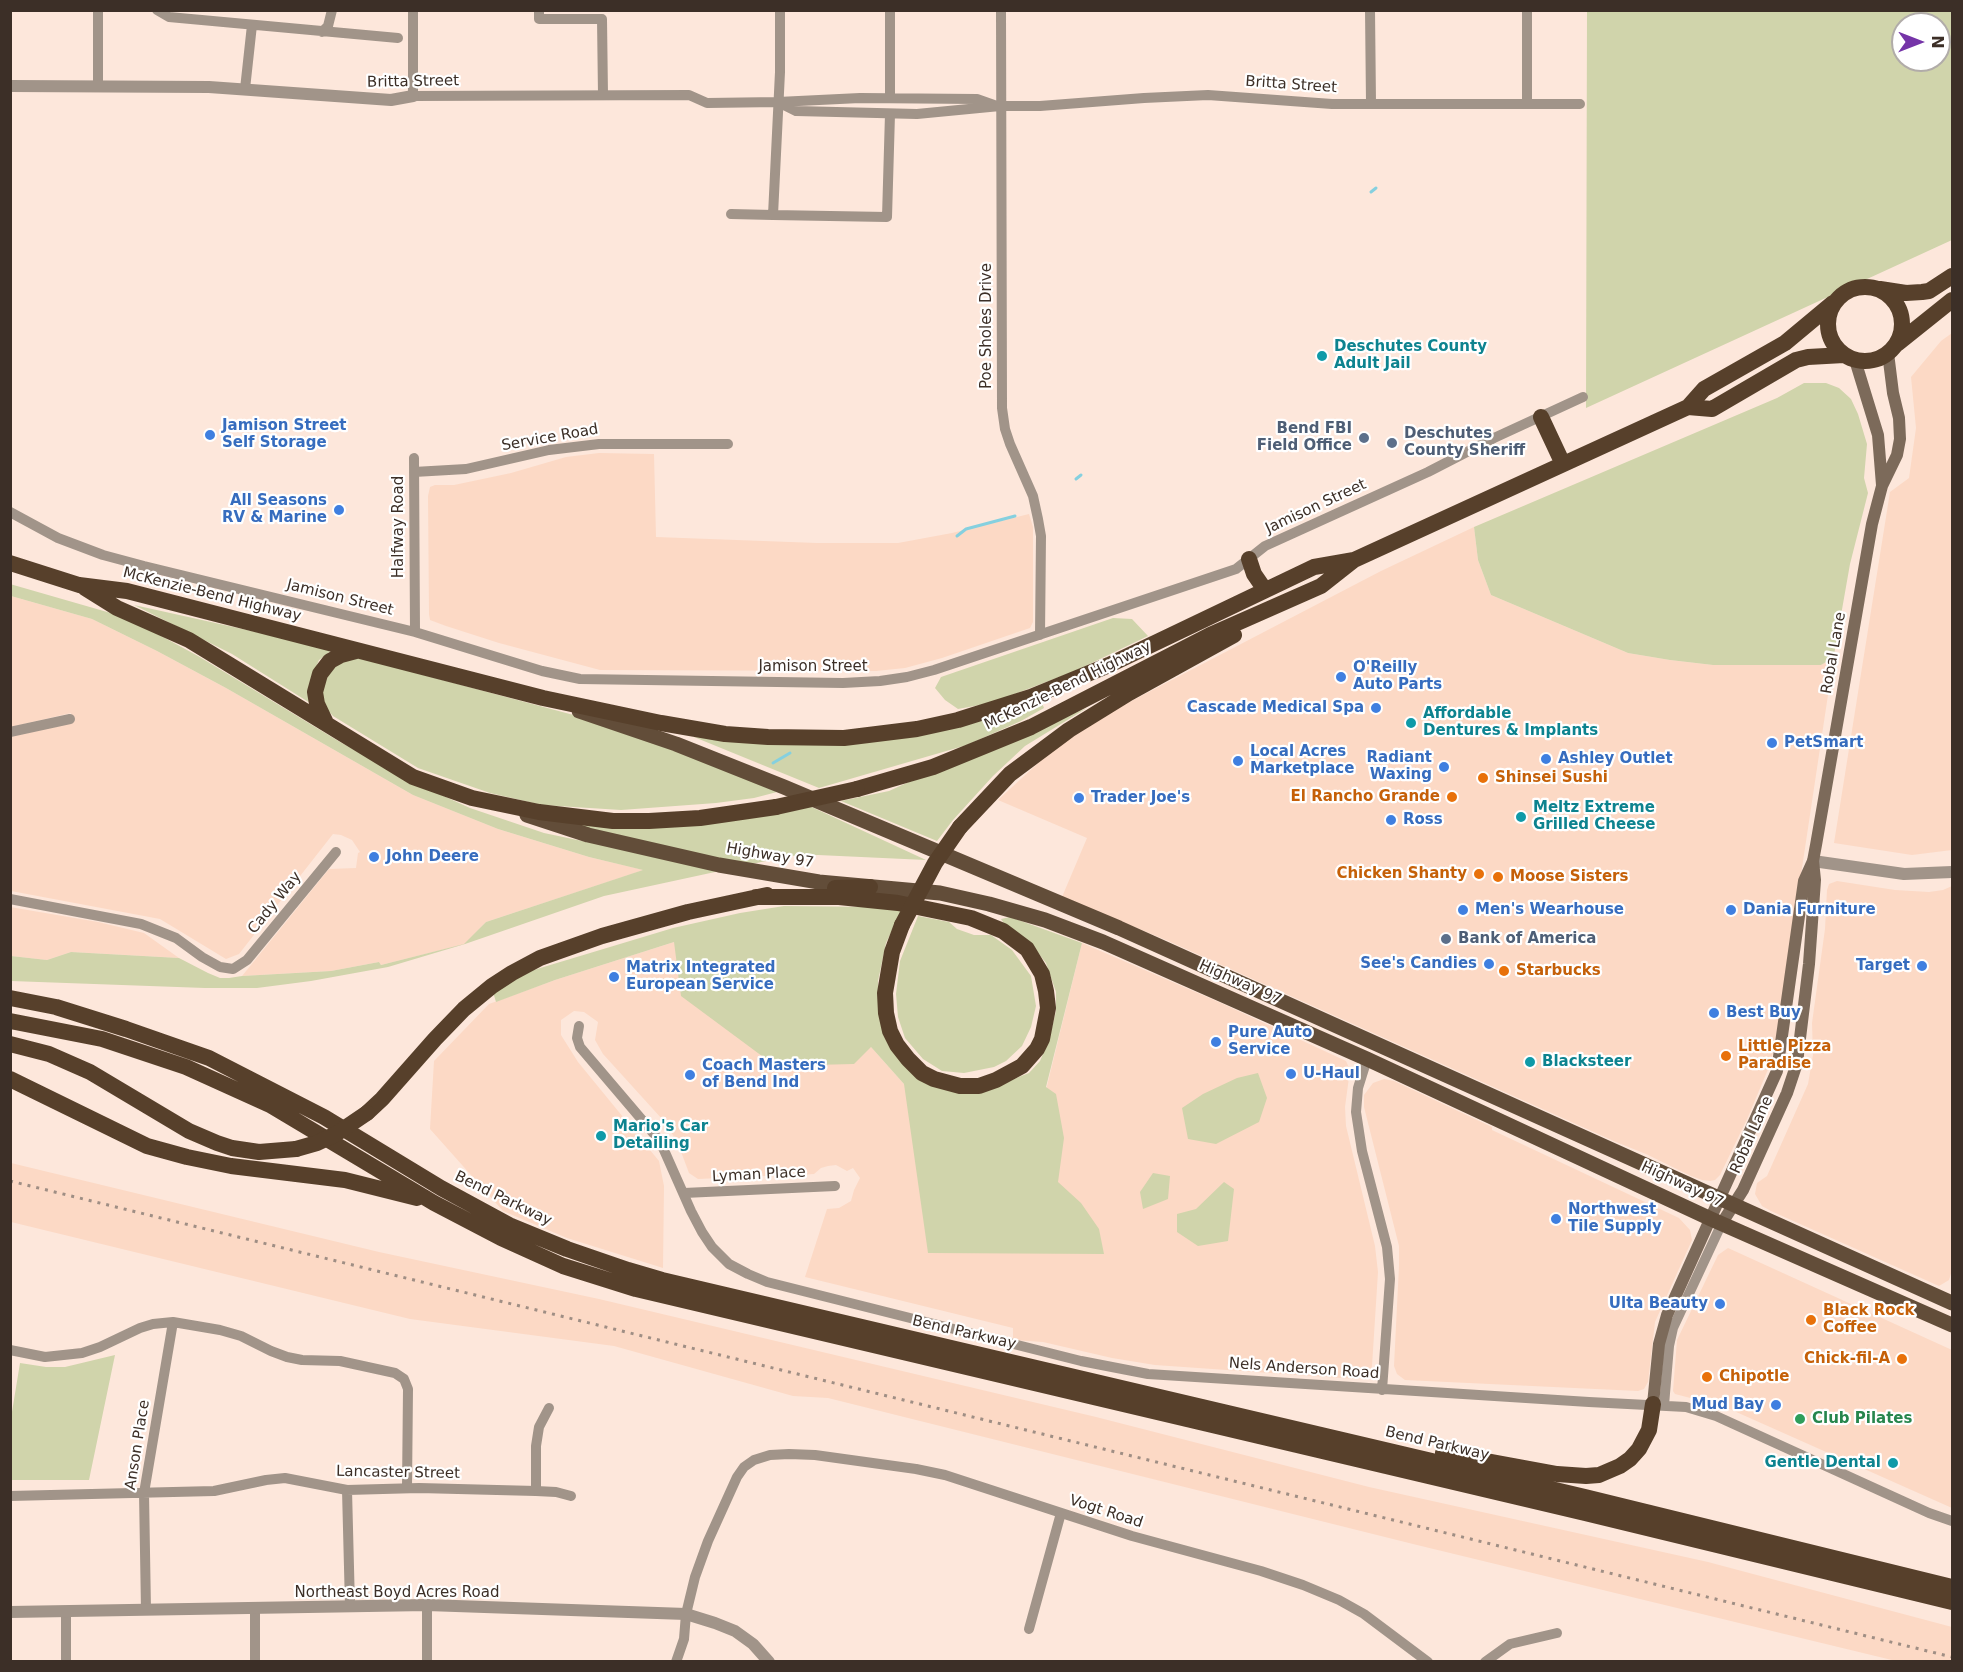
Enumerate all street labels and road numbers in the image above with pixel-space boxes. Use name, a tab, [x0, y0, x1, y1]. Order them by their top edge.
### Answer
street label: Britta Street	[367, 72, 459, 92]
street label: Britta Street	[1245, 73, 1337, 97]
street label: Poe Sholes Drive	[978, 263, 996, 389]
street label: Service Road	[500, 421, 600, 455]
street label: Halfway Road	[390, 476, 408, 578]
street label: Jamison Street	[1263, 476, 1369, 538]
street label: McKenzie-Bend Highway	[121, 564, 303, 626]
street label: Jamison Street	[285, 576, 395, 620]
street label: Robal Lane	[1818, 611, 1850, 695]
street label: McKenzie-Bend Highway	[982, 638, 1154, 734]
street label: Jamison Street	[758, 658, 868, 676]
street label: Highway 97	[725, 839, 815, 873]
street label: Cady Way	[244, 868, 306, 938]
street label: Highway 97	[1196, 957, 1284, 1009]
street label: Robal Lane	[1727, 1093, 1777, 1177]
street label: Highway 97	[1638, 1158, 1726, 1212]
street label: Lyman Place	[712, 1164, 806, 1186]
street label: Bend Parkway	[451, 1168, 555, 1230]
street label: Bend Parkway	[910, 1312, 1018, 1354]
street label: Nels Anderson Road	[1228, 1355, 1380, 1383]
street label: Anson Place	[122, 1399, 154, 1491]
street label: Bend Parkway	[1383, 1423, 1491, 1465]
street label: Lancaster Street	[336, 1463, 460, 1483]
street label: Vogt Road	[1067, 1492, 1145, 1532]
street label: Northeast Boyd Acres Road	[294, 1584, 500, 1602]

